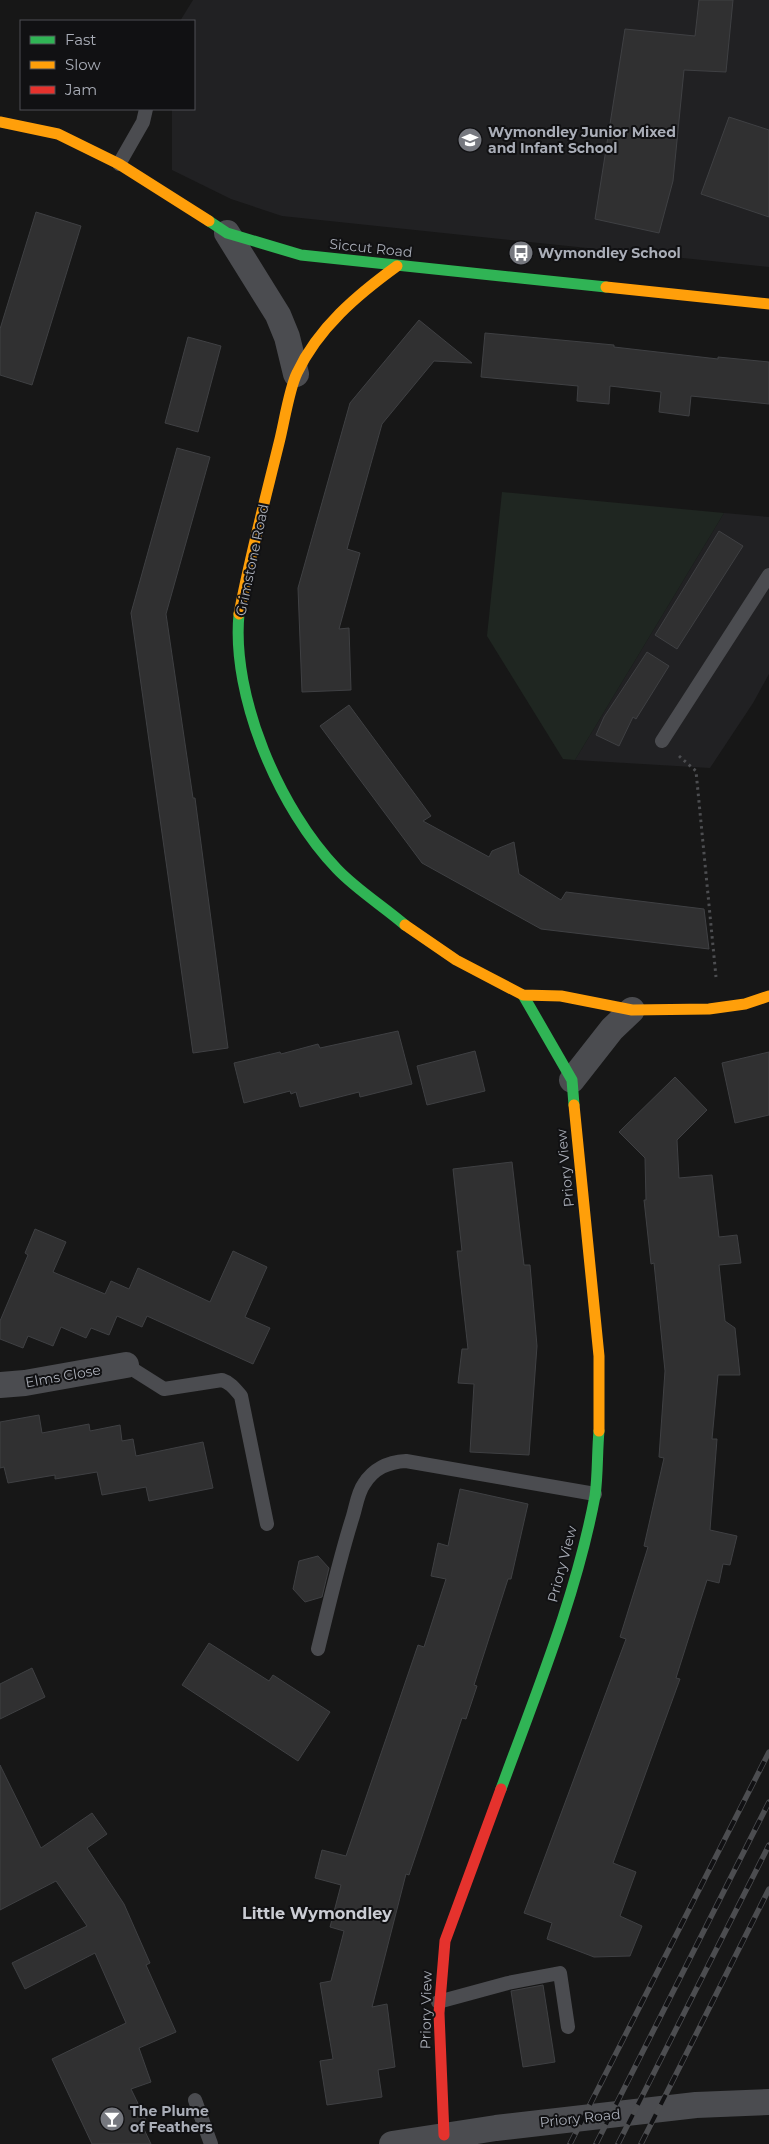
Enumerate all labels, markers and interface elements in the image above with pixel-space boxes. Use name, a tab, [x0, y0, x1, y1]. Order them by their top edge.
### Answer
legend	[20, 20, 195, 110]
text: Fast	[65, 30, 96, 49]
text: Slow	[65, 55, 101, 74]
text: Jam	[64, 80, 97, 99]
place label: Wymondley Junior Mixed and Infant School	[488, 123, 676, 157]
school or university icon: Wymondley Junior Mixed and Infant School	[457, 127, 483, 153]
street label: Siccut Road	[329, 235, 413, 261]
bus stop icon: Wymondley School	[508, 240, 534, 266]
place label: Wymondley School	[538, 244, 681, 262]
street label: Grimstone Road	[231, 502, 273, 618]
street label: Priory View	[552, 1127, 578, 1208]
street label: Elms Close	[24, 1361, 102, 1391]
street label: Priory View	[543, 1523, 581, 1604]
district label: Little Wymondley	[242, 1904, 392, 1923]
street label: Priory View	[416, 1970, 436, 2049]
place label: The Plume of Feathers	[130, 2102, 213, 2136]
street label: Priory Road	[539, 2105, 621, 2131]
bar icon: The Plume of Feathers	[99, 2106, 125, 2132]

